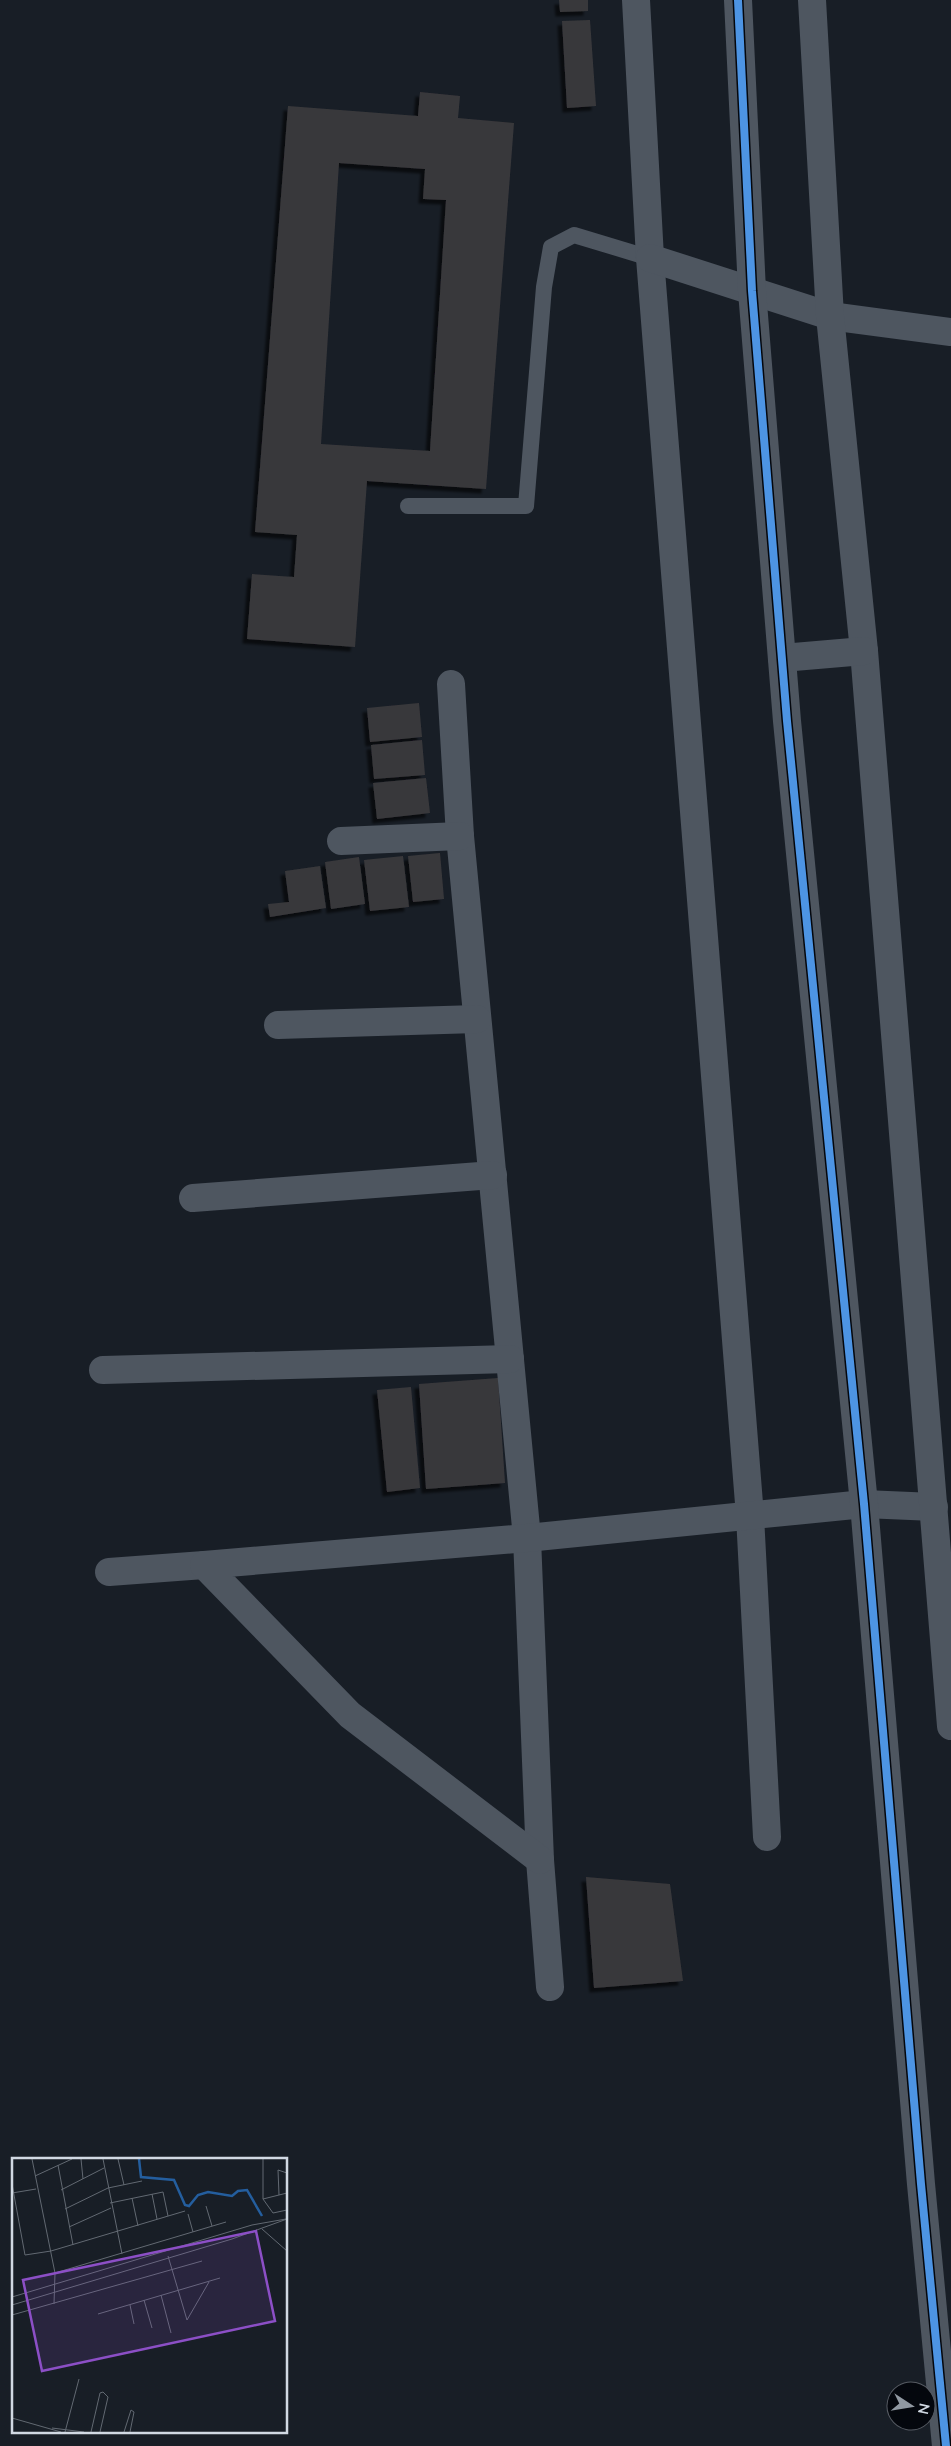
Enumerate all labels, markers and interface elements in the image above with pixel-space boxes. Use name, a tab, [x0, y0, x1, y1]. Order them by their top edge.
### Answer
inset map	[12, 2158, 288, 2434]
north arrow	[886, 2381, 936, 2431]
text: N	[915, 2402, 934, 2416]

